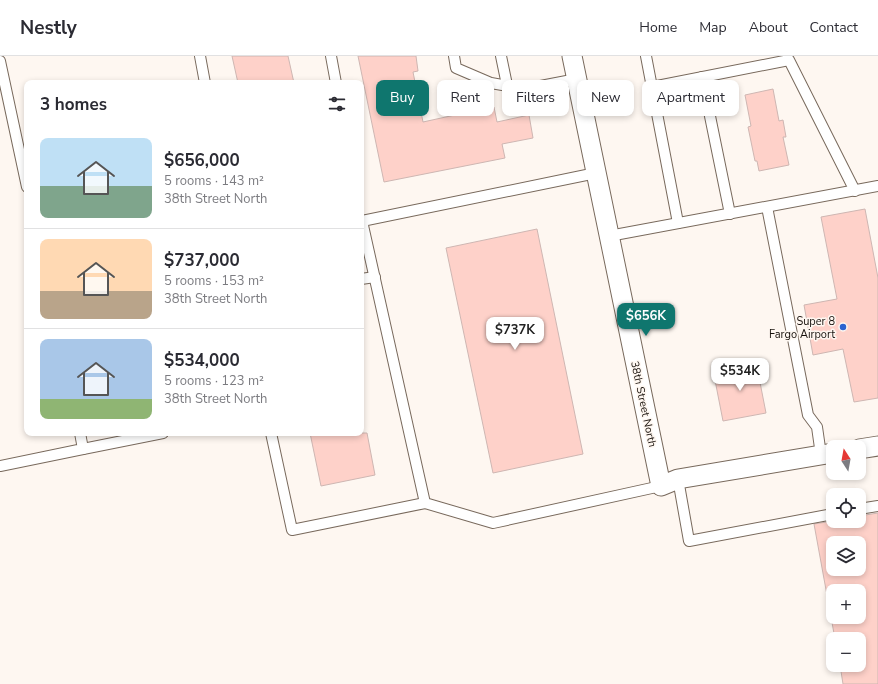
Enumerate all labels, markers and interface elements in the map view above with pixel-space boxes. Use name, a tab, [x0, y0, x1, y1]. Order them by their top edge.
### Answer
text: Nestly	[20, 15, 77, 41]
text: Home	[639, 18, 677, 37]
text: Map	[699, 18, 727, 37]
text: About	[749, 18, 788, 37]
text: Contact	[810, 18, 858, 37]
chip: Buy	[376, 80, 429, 116]
chip: Rent	[437, 80, 494, 116]
chip: Filters	[502, 80, 569, 116]
chip: New	[577, 80, 634, 116]
chip: Apartment	[642, 80, 739, 116]
text: 3 homes	[40, 93, 107, 116]
icon: filters	[326, 93, 348, 115]
text: $656,000	[164, 149, 240, 172]
icon: home	[72, 154, 120, 202]
text: 5 rooms · 143 m²	[164, 172, 264, 190]
text: 38th Street North	[164, 190, 267, 208]
text: $737,000	[164, 249, 240, 272]
icon: home	[72, 255, 120, 303]
text: 5 rooms · 153 m²	[164, 272, 264, 290]
text: 38th Street North	[164, 290, 267, 308]
pin: $656K	[618, 303, 674, 337]
text: $656K	[626, 307, 666, 325]
place label: Super 8 Fargo Airport	[769, 314, 835, 342]
pin: $737K	[487, 317, 543, 351]
text: $737K	[495, 321, 535, 339]
marker: Super 8 Fargo Airport	[838, 322, 848, 332]
text: $534,000	[164, 349, 240, 372]
icon: home	[72, 355, 120, 403]
pin: $534K	[712, 358, 768, 392]
street label: 38th Street North	[627, 360, 660, 448]
text: $534K	[720, 362, 760, 380]
text: 5 rooms · 123 m²	[164, 372, 264, 390]
text: 38th Street North	[164, 390, 267, 408]
north arrow	[826, 440, 866, 480]
map controls	[826, 440, 866, 672]
button: locate	[826, 488, 866, 528]
button: layers	[826, 536, 866, 576]
button: +	[826, 584, 866, 624]
button: −	[826, 632, 866, 672]

